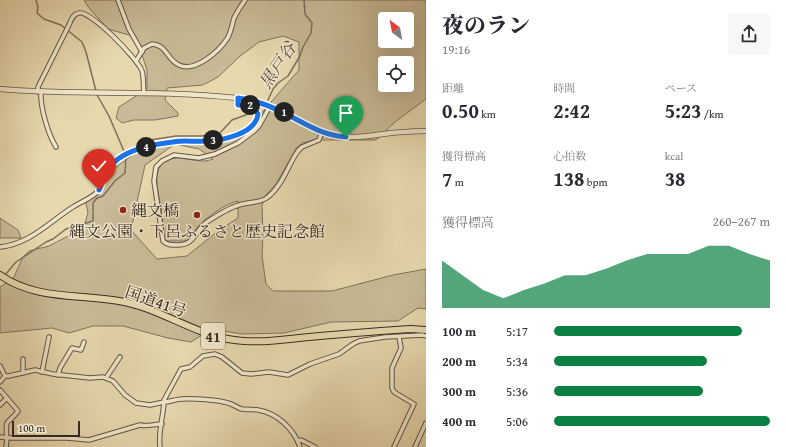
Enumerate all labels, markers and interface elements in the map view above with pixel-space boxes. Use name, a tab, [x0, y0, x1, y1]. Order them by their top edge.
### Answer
text: 夜のラン	[442, 9, 530, 41]
north arrow	[378, 12, 414, 48]
map controls	[378, 12, 414, 92]
button: share	[728, 13, 770, 55]
water label: 黒戸谷	[252, 36, 302, 93]
text: 19:16	[442, 40, 470, 59]
button: locate	[378, 56, 414, 92]
text: 距離	[442, 80, 464, 96]
text: 時間	[553, 80, 575, 96]
text: ペース	[665, 80, 697, 96]
pin: 2	[240, 95, 260, 115]
pin	[329, 96, 363, 137]
text: 0.50	[442, 96, 479, 125]
text: 2:42	[553, 96, 590, 125]
text: 5:23	[665, 96, 701, 125]
text: 2	[247, 97, 253, 113]
pin: 1	[274, 102, 294, 122]
icon: arrive	[335, 102, 357, 124]
text: 1	[281, 104, 287, 120]
text: km	[479, 106, 496, 122]
text: /km	[701, 106, 724, 122]
pin: 3	[203, 130, 223, 150]
text: 3	[210, 132, 216, 148]
pin: 4	[136, 137, 156, 157]
text: 4	[143, 139, 149, 155]
text: 獲得標高	[442, 148, 486, 164]
text: 心拍数	[553, 148, 586, 164]
text: kcal	[665, 148, 683, 164]
pin	[82, 149, 116, 190]
icon: check	[88, 155, 110, 177]
text: 7	[442, 164, 452, 193]
text: 138	[553, 164, 584, 193]
text: 38	[665, 164, 685, 193]
text: m	[452, 174, 464, 190]
text: bpm	[584, 174, 607, 190]
place label: 縄文橋	[131, 198, 179, 222]
marker: 縄文橋	[118, 205, 128, 215]
marker: 縄文公園・下呂ふるさと歴史記念館	[192, 210, 202, 220]
text: 260–267 m	[713, 212, 770, 231]
text: 獲得標高	[442, 213, 494, 232]
place label: 縄文公園・下呂ふるさと歴史記念館	[69, 219, 325, 243]
street label: 国道41号	[122, 279, 190, 323]
text: 100 m	[442, 322, 476, 341]
text: 5:17	[506, 322, 528, 341]
road number: 41	[201, 323, 225, 349]
text: 200 m	[442, 352, 476, 371]
text: 5:34	[506, 352, 528, 371]
text: 300 m	[442, 382, 476, 401]
text: 5:36	[506, 382, 528, 401]
text: 400 m	[442, 412, 476, 431]
text: 5:06	[506, 412, 528, 431]
scale bar	[12, 419, 80, 438]
text: 100 m	[18, 420, 45, 436]

